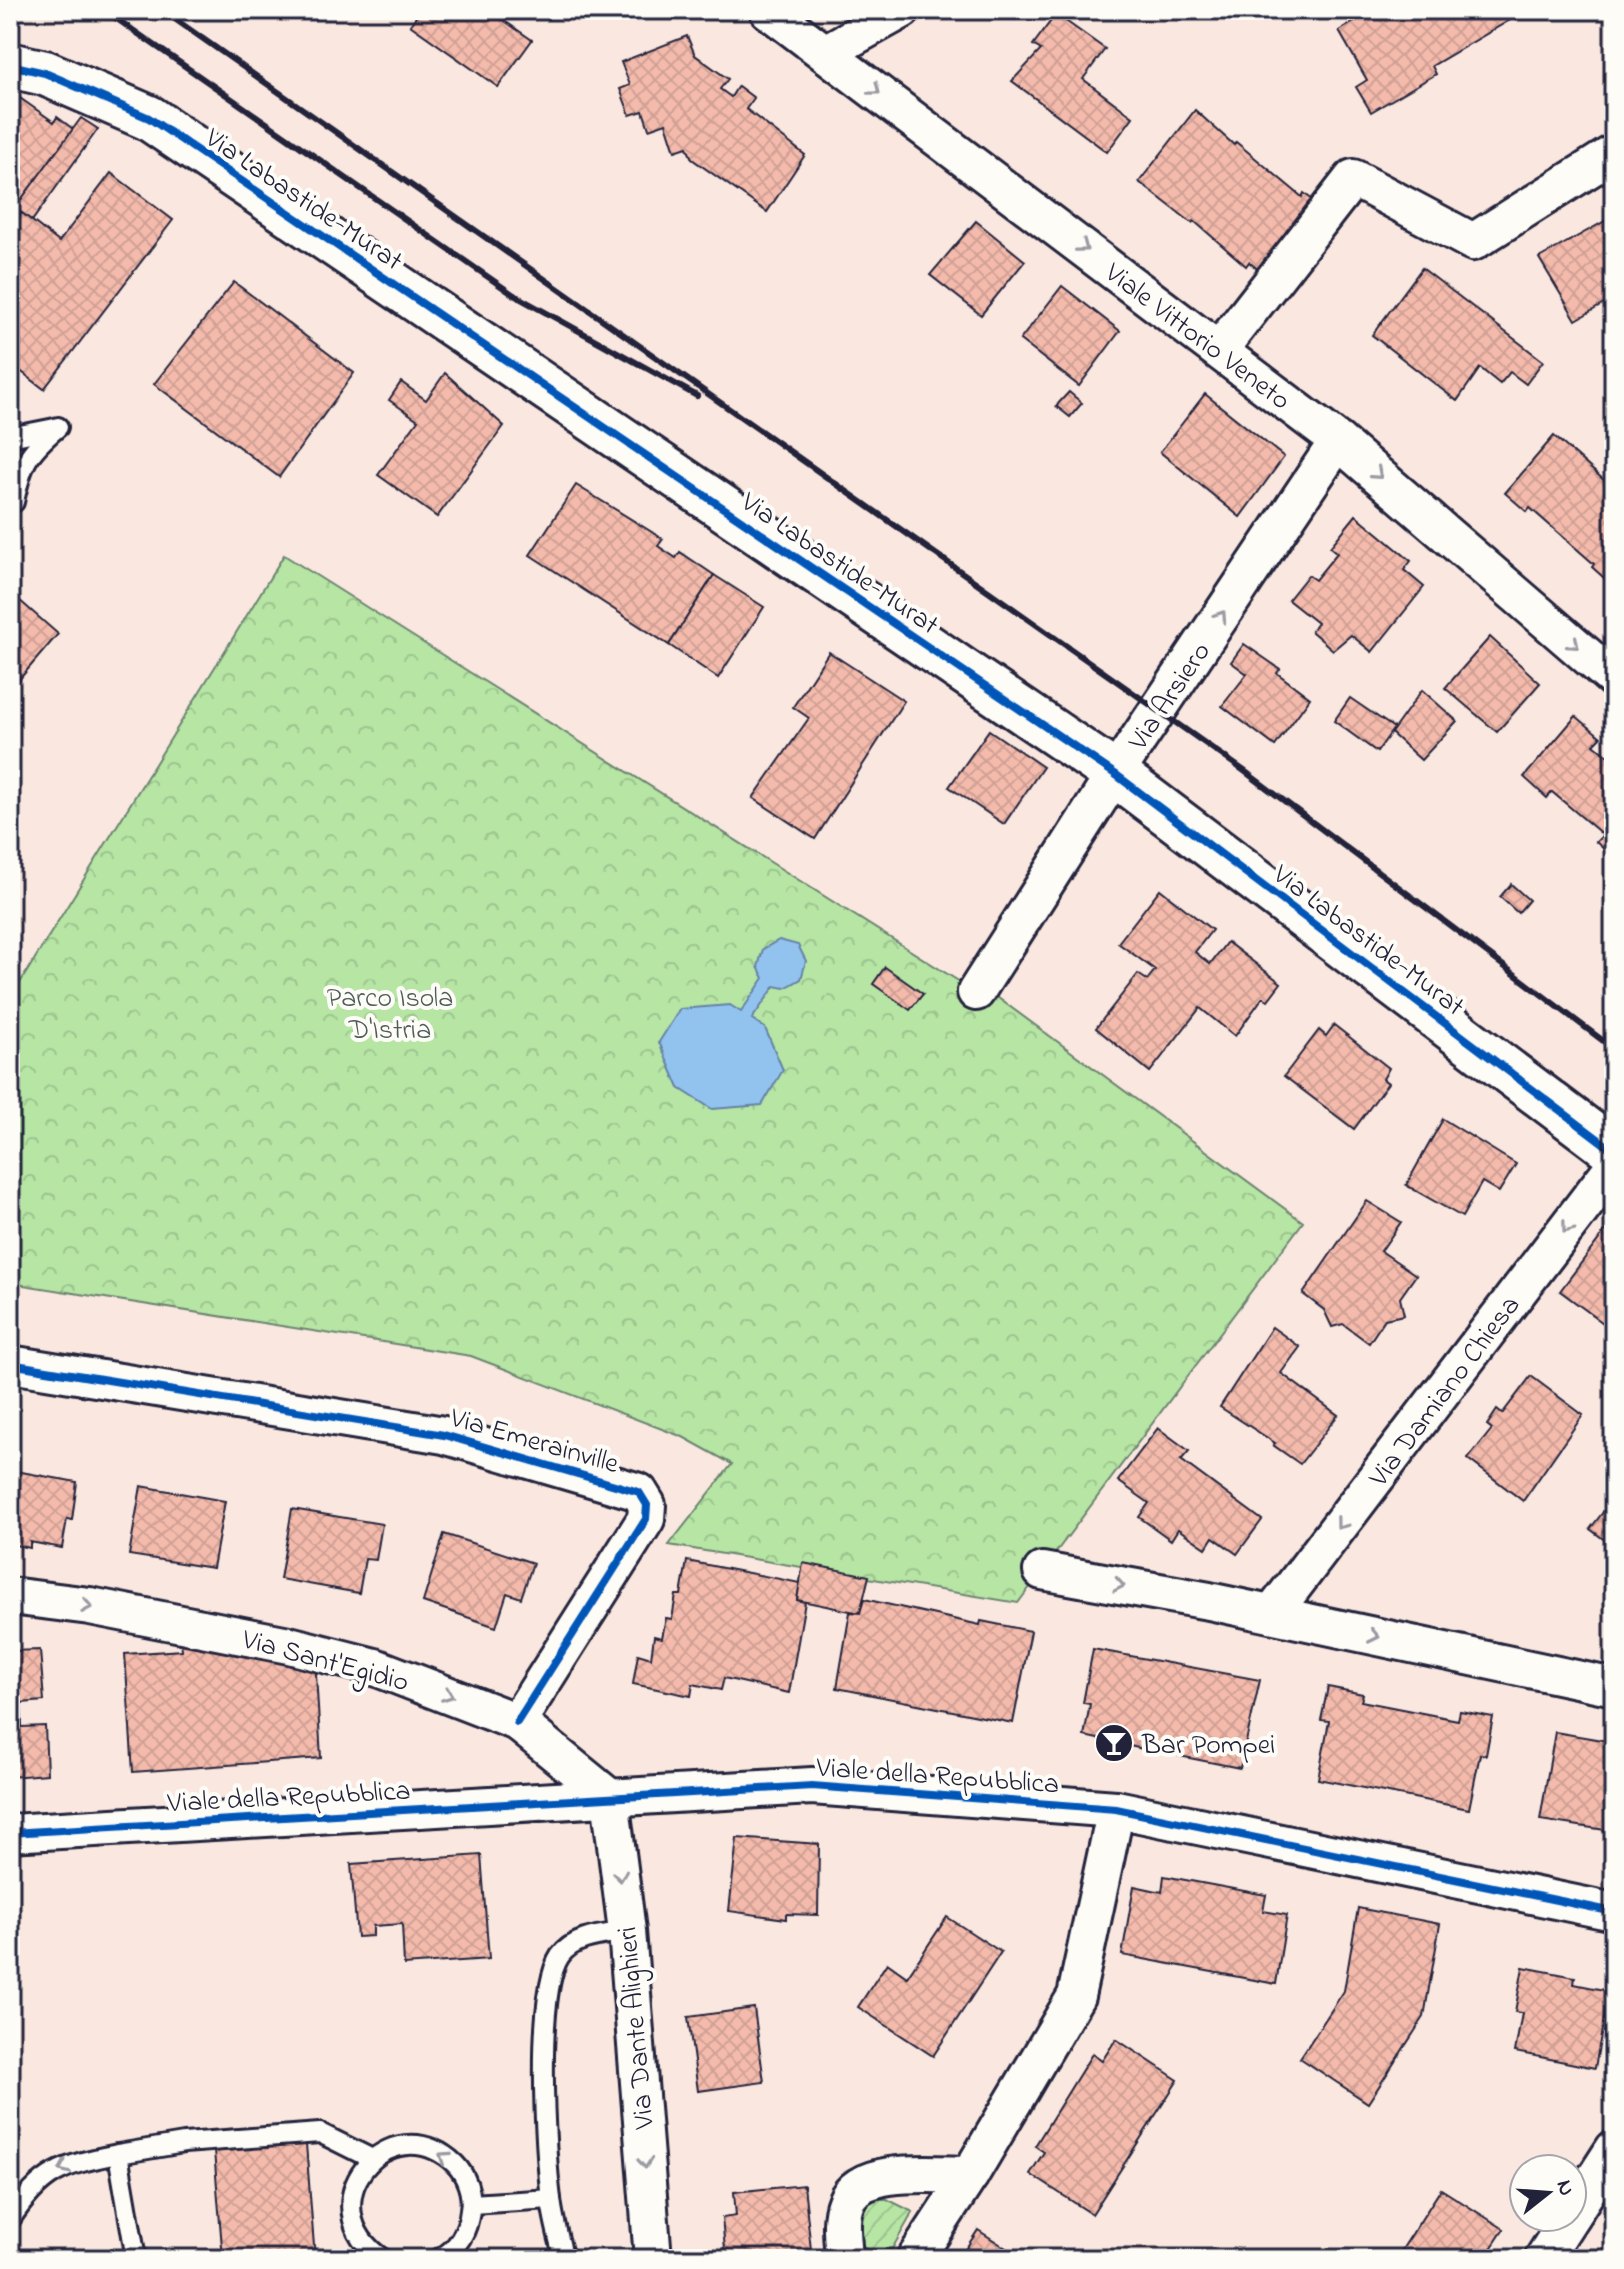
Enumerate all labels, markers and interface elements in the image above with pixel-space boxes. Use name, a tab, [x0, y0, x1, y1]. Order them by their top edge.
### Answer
one-way arrow	[867, 81, 881, 95]
street label: Via Labastide-Murat	[195, 119, 410, 282]
one-way arrow	[1074, 237, 1089, 252]
street label: Viale Vittorio Veneto	[1095, 254, 1298, 421]
one-way arrow	[1368, 464, 1383, 479]
street label: Via Labastide-Murat	[731, 483, 946, 646]
one-way arrow	[1211, 610, 1226, 625]
street label: Via Arsiero	[1119, 635, 1222, 760]
one-way arrow	[1565, 635, 1579, 649]
street label: Via Labastide-Murat	[1263, 855, 1472, 1028]
park label: Parco Isola D'Istria	[327, 979, 453, 1052]
one-way arrow	[1562, 1219, 1576, 1234]
street label: Via Damiano Chiesa	[1360, 1288, 1531, 1497]
street label: Via Emerainville	[444, 1398, 623, 1486]
one-way arrow	[1336, 1515, 1350, 1530]
one-way arrow	[1112, 1576, 1125, 1593]
one-way arrow	[80, 1597, 94, 1614]
street label: Via Sant'Egidio	[236, 1620, 413, 1704]
one-way arrow	[1366, 1627, 1380, 1644]
one-way arrow	[440, 1685, 454, 1702]
bar icon: Bar Pompei	[1093, 1722, 1135, 1764]
place label: Bar Pompei	[1141, 1726, 1275, 1767]
street label: Viale della Repubblica	[814, 1748, 1060, 1806]
street label: Viale della Repubblica	[166, 1772, 412, 1825]
one-way arrow	[611, 1869, 628, 1883]
street label: Via Dante Alighieri	[608, 1925, 667, 2132]
one-way arrow	[438, 2152, 452, 2167]
north arrow	[1508, 2153, 1588, 2233]
one-way arrow	[636, 2157, 653, 2170]
one-way arrow	[58, 2158, 72, 2174]
text: N	[1547, 2176, 1582, 2200]

